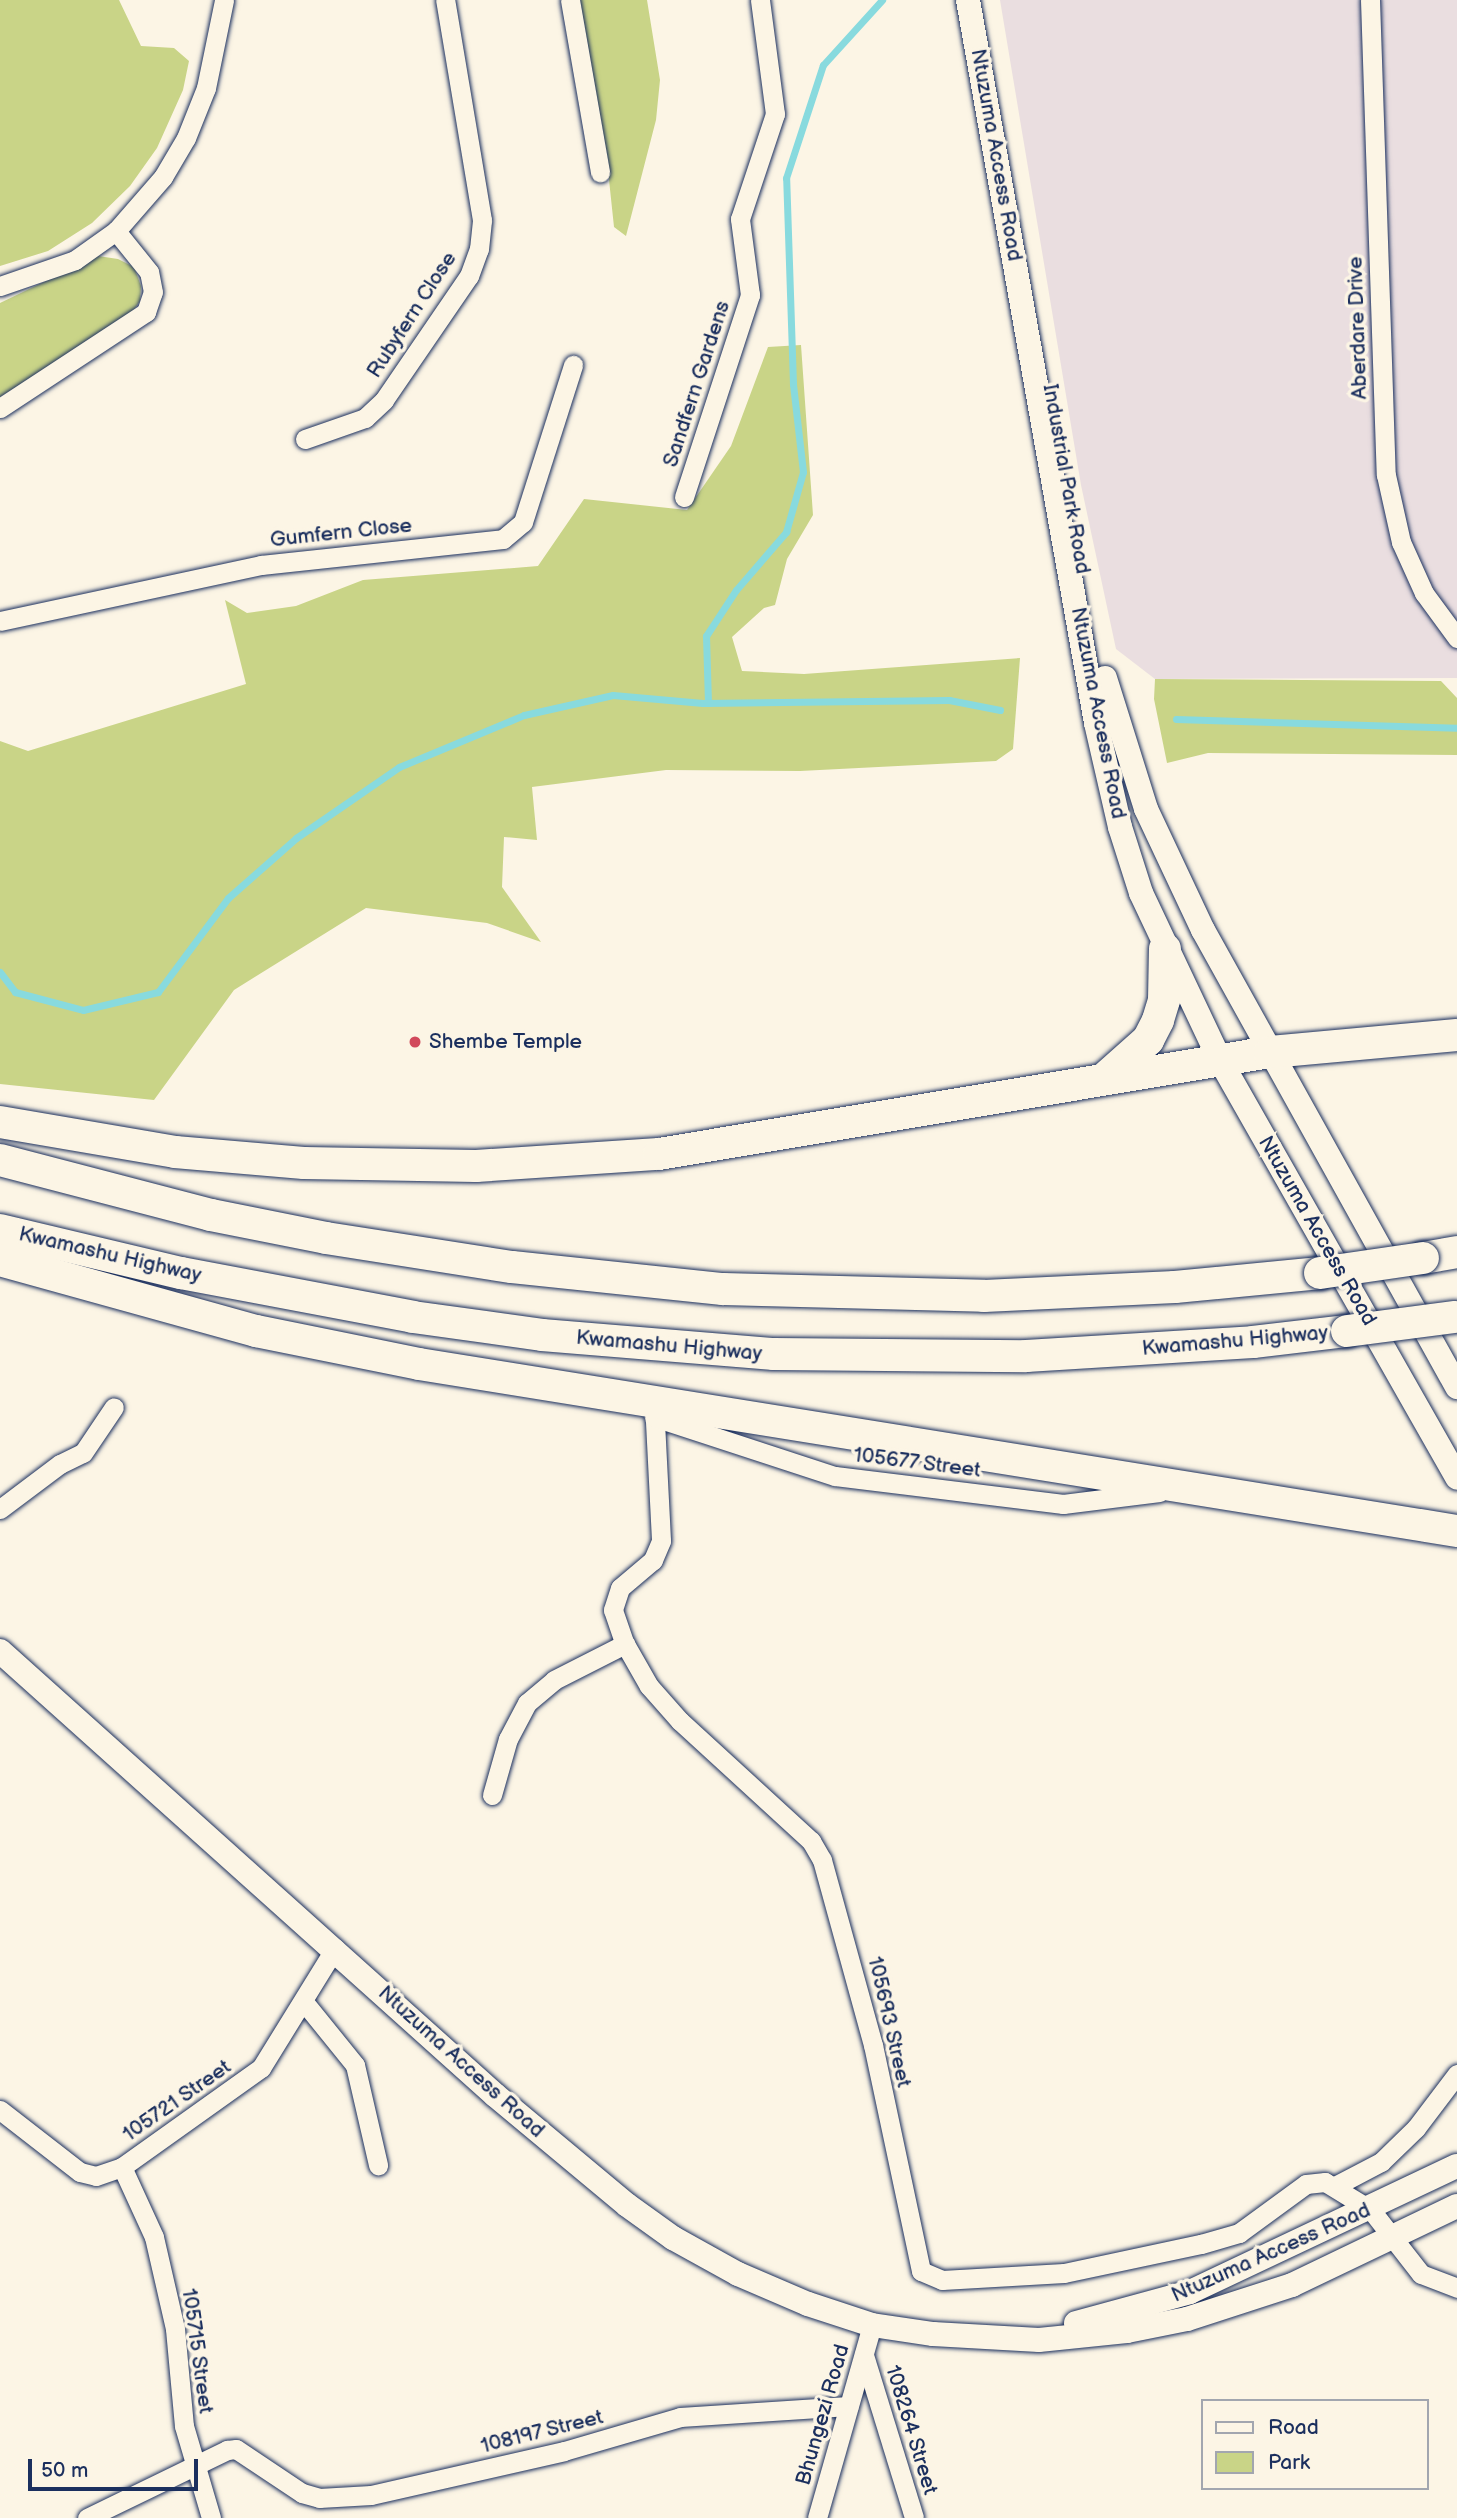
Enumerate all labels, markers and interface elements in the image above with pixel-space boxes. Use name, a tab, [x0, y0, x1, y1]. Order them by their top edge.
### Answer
street label: Ntuzuma Access Road	[965, 47, 1027, 263]
street label: Rubyfern Close	[362, 247, 462, 383]
street label: Aberdare Drive	[1343, 256, 1373, 400]
street label: Sandfern Gardens	[658, 298, 736, 470]
street label: Industrial Park Road	[1037, 382, 1095, 576]
street label: Gumfern Close	[269, 513, 413, 553]
street label: Ntuzuma Access Road	[1065, 605, 1131, 821]
place label: Shembe Temple	[429, 1029, 583, 1055]
marker: Shembe Temple	[407, 1034, 423, 1050]
street label: Ntuzuma Access Road	[1252, 1132, 1382, 1330]
street label: Kwamashu Highway	[16, 1222, 204, 1288]
street label: Kwamashu Highway	[1141, 1320, 1329, 1362]
street label: Kwamashu Highway	[575, 1325, 763, 1367]
street label: 105677 Street	[851, 1443, 983, 1483]
street label: 105693 Street	[862, 1954, 916, 2090]
street label: Ntuzuma Access Road	[373, 1981, 549, 2143]
street label: 105721 Street	[118, 2054, 236, 2148]
street label: Ntuzuma Access Road	[1168, 2198, 1374, 2308]
street label: 105715 Street	[176, 2287, 218, 2415]
street label: Bhungezi Road	[791, 2342, 855, 2488]
street label: 108264 Street	[879, 2362, 943, 2498]
legend	[1202, 2399, 1429, 2490]
street label: 108197 Street	[478, 2404, 606, 2460]
text: Road	[1268, 2415, 1319, 2440]
scale bar	[32, 2444, 201, 2488]
text: Park	[1268, 2450, 1310, 2475]
text: 50 m	[41, 2458, 88, 2483]

